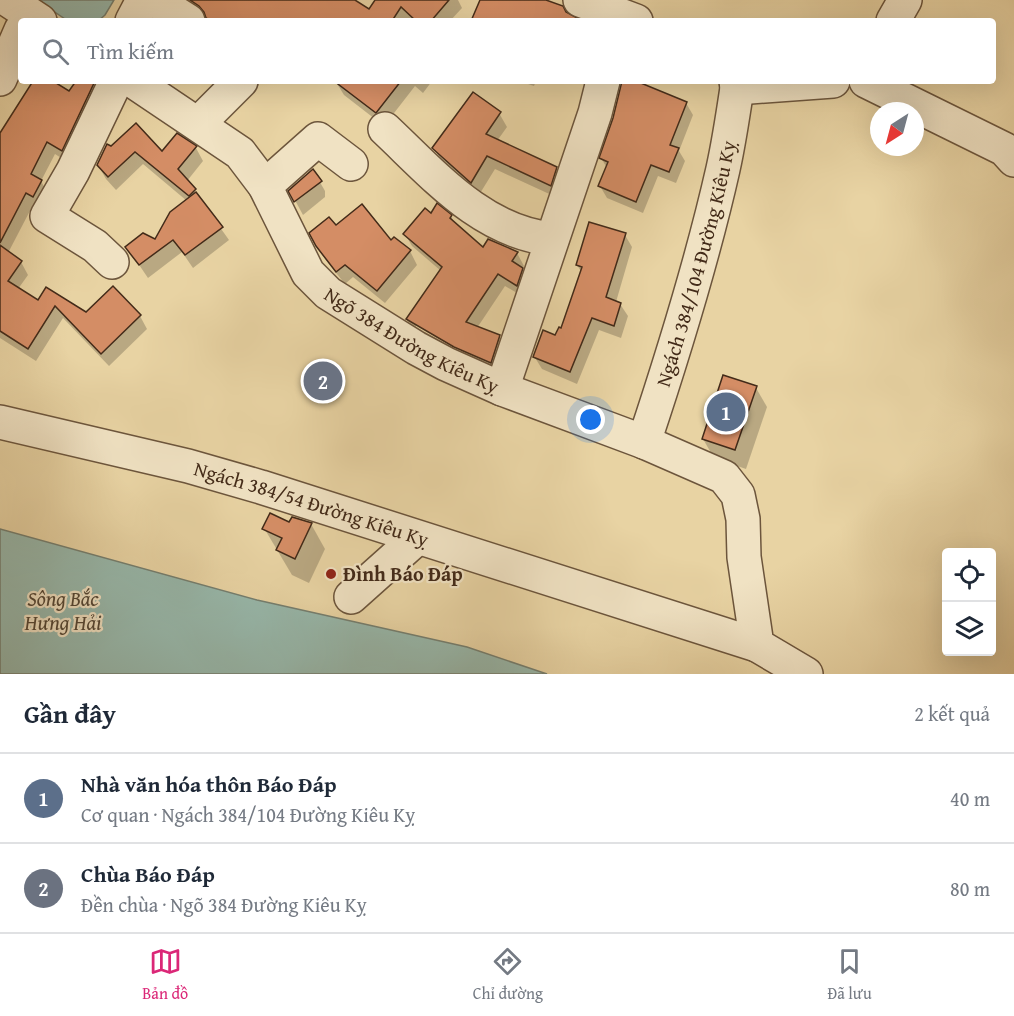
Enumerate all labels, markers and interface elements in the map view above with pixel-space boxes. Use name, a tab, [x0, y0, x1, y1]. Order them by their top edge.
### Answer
search box	[18, 18, 996, 84]
icon: search	[39, 35, 72, 68]
text: Tìm kiếm	[87, 35, 174, 67]
north arrow	[870, 102, 924, 156]
street label: Ngách 384/104 Đường Kiêu Kỵ	[648, 138, 742, 390]
street label: Ngõ 384 Đường Kiêu Kỵ	[319, 279, 504, 400]
pin: 2	[304, 358, 342, 404]
pin: 1	[706, 390, 746, 434]
your location	[576, 405, 605, 434]
street label: Ngách 384/54 Đường Kiêu Kỵ	[191, 453, 432, 553]
map controls	[942, 548, 996, 656]
button: locate	[942, 548, 996, 602]
place label: Đình Báo Đáp	[343, 559, 463, 588]
marker: Đình Báo Đáp	[324, 567, 338, 581]
water label: Sông Bắc Hưng Hải	[24, 583, 102, 638]
button: layers	[942, 602, 996, 656]
text: Gần đây	[24, 694, 116, 733]
text: 2 kết quả	[914, 699, 990, 728]
text: Nhà văn hóa thôn Báo Đáp	[81, 768, 337, 800]
text: 1	[38, 784, 49, 813]
text: 40 m	[950, 784, 990, 813]
text: Cơ quan · Ngách 384/104 Đường Kiêu Kỵ	[81, 800, 415, 829]
text: Chùa Báo Đáp	[81, 858, 215, 890]
text: 2	[38, 874, 49, 903]
text: 80 m	[950, 874, 990, 903]
text: Đền chùa · Ngõ 384 Đường Kiêu Kỵ	[81, 890, 367, 919]
tab: Bản đồ	[142, 945, 188, 1005]
tab: Chỉ đường	[473, 945, 543, 1005]
tab: Đã lưu	[828, 945, 872, 1005]

